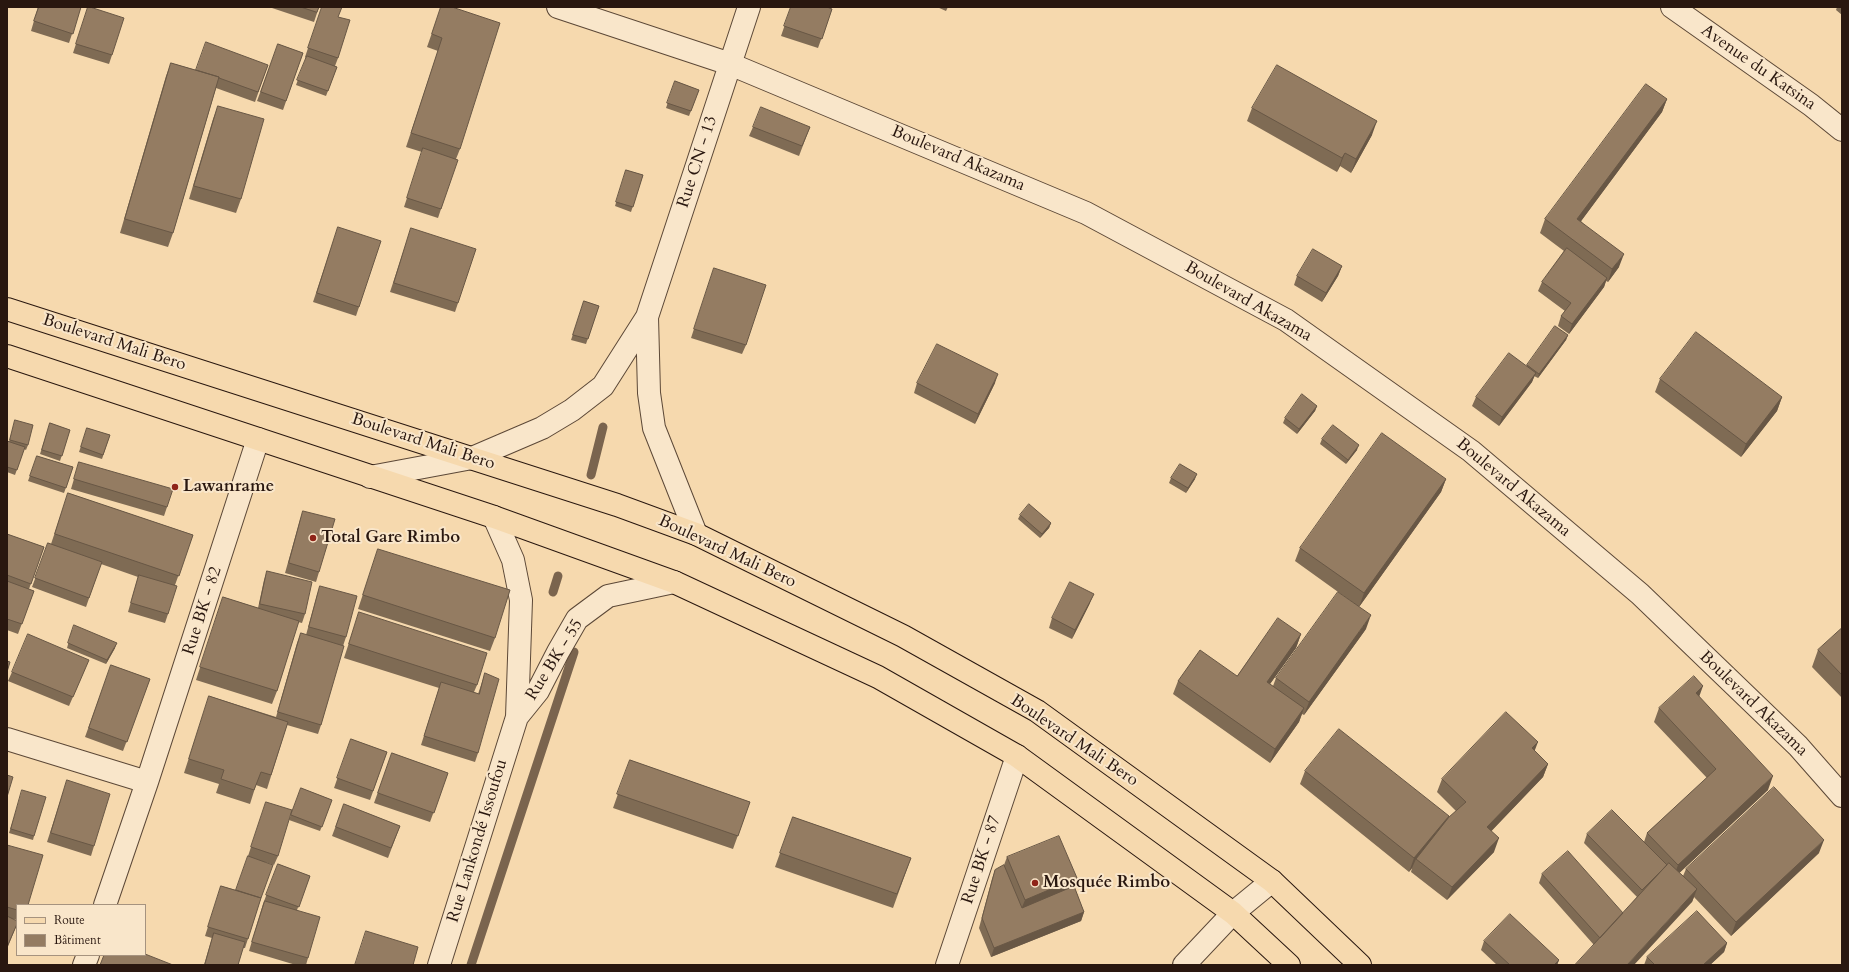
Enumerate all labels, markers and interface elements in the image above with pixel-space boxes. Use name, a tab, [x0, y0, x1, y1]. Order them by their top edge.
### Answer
street label: Avenue du Katsina	[1697, 21, 1819, 115]
street label: Rue CN - 13	[674, 114, 722, 210]
street label: Boulevard Akazama	[888, 122, 1028, 196]
street label: Boulevard Akazama	[1181, 257, 1315, 347]
street label: Boulevard Mali Bero	[40, 310, 188, 376]
street label: Boulevard Mali Bero	[349, 409, 497, 475]
street label: Boulevard Akazama	[1452, 434, 1574, 542]
place label: Lawanrame	[183, 477, 274, 497]
marker: Lawanrame	[170, 482, 180, 492]
street label: Boulevard Mali Bero	[655, 511, 799, 593]
place label: Total Gare Rimbo	[321, 528, 460, 548]
marker: Total Gare Rimbo	[308, 533, 318, 543]
street label: Rue BK - 82	[179, 564, 227, 658]
street label: Rue BK - 55	[522, 616, 588, 704]
street label: Boulevard Akazama	[1694, 647, 1812, 761]
street label: Boulevard Mali Bero	[1006, 691, 1142, 791]
street label: Rue Lankondé Issoufou	[443, 757, 513, 925]
street label: Rue BK - 87	[958, 813, 1006, 907]
place label: Mosquée Rimbo	[1043, 873, 1170, 893]
marker: Mosquée Rimbo	[1030, 878, 1040, 888]
legend	[16, 904, 146, 956]
text: Route	[54, 912, 85, 928]
text: Bâtiment	[54, 932, 101, 948]

